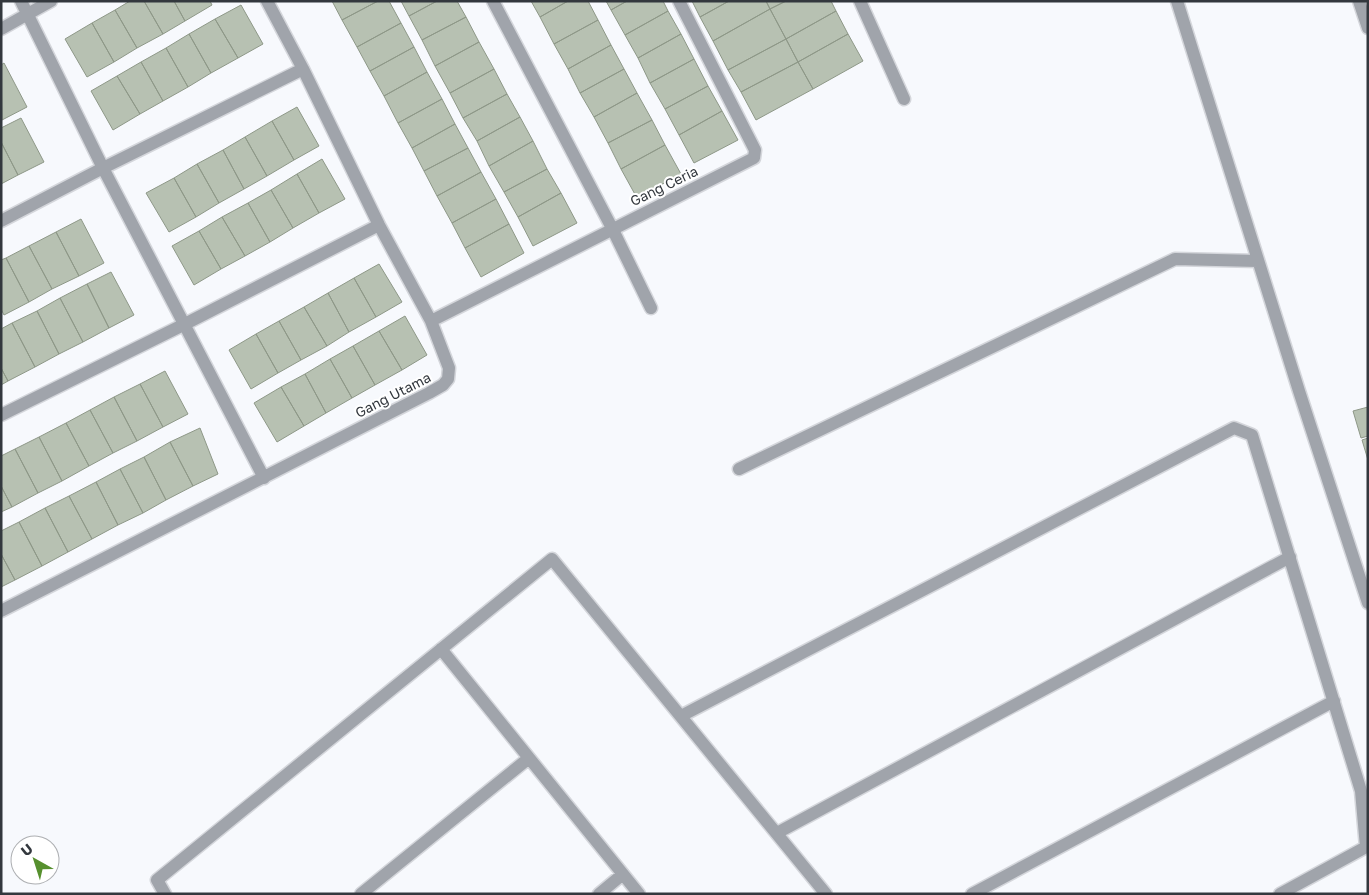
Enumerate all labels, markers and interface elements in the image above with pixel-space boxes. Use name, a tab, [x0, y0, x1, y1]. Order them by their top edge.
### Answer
street label: Gang Ceria	[627, 162, 700, 209]
street label: Gang Utama	[352, 368, 433, 421]
north arrow	[10, 835, 60, 885]
text: U	[17, 840, 36, 859]

